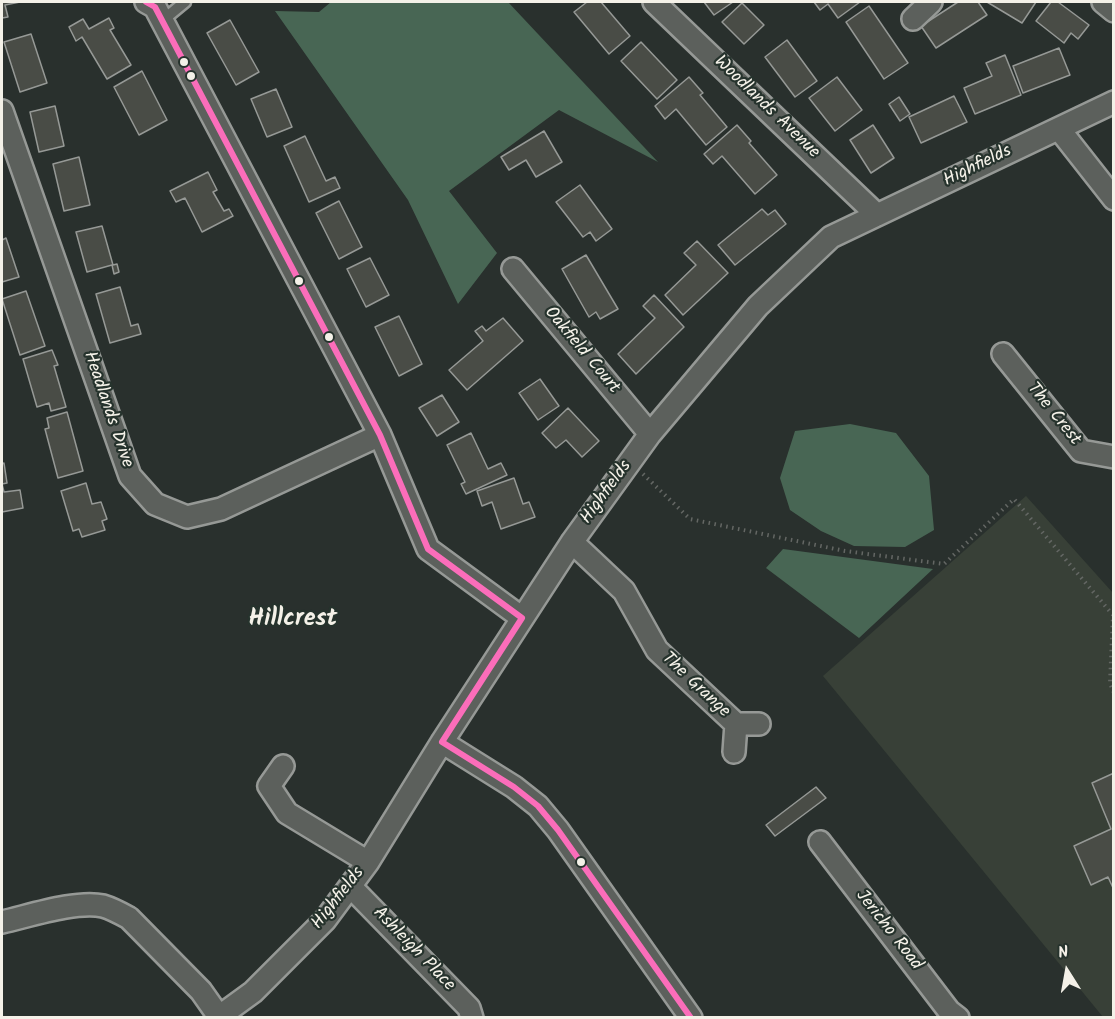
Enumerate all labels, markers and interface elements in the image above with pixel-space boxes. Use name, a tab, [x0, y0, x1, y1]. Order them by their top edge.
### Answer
street label: Woodlands Avenue	[709, 52, 823, 164]
unlabelled marker	[178, 56, 190, 68]
unlabelled marker	[185, 70, 197, 82]
street label: Highfields	[940, 141, 1016, 193]
unlabelled marker	[293, 275, 305, 287]
street label: Oakfield Court	[538, 303, 624, 399]
unlabelled marker	[323, 331, 335, 343]
street label: Headlands Drive	[77, 349, 137, 471]
street label: The Crest	[1021, 379, 1085, 451]
street label: Highfields	[577, 457, 637, 529]
district label: Hillcrest	[249, 607, 337, 635]
street label: The Grange	[656, 649, 734, 723]
unlabelled marker	[575, 856, 587, 868]
street label: Highfields	[308, 864, 370, 934]
street label: Jericho Road	[850, 887, 926, 975]
street label: Ashleigh Place	[367, 903, 459, 997]
text: N	[1056, 940, 1071, 966]
north arrow	[1037, 941, 1097, 1001]

